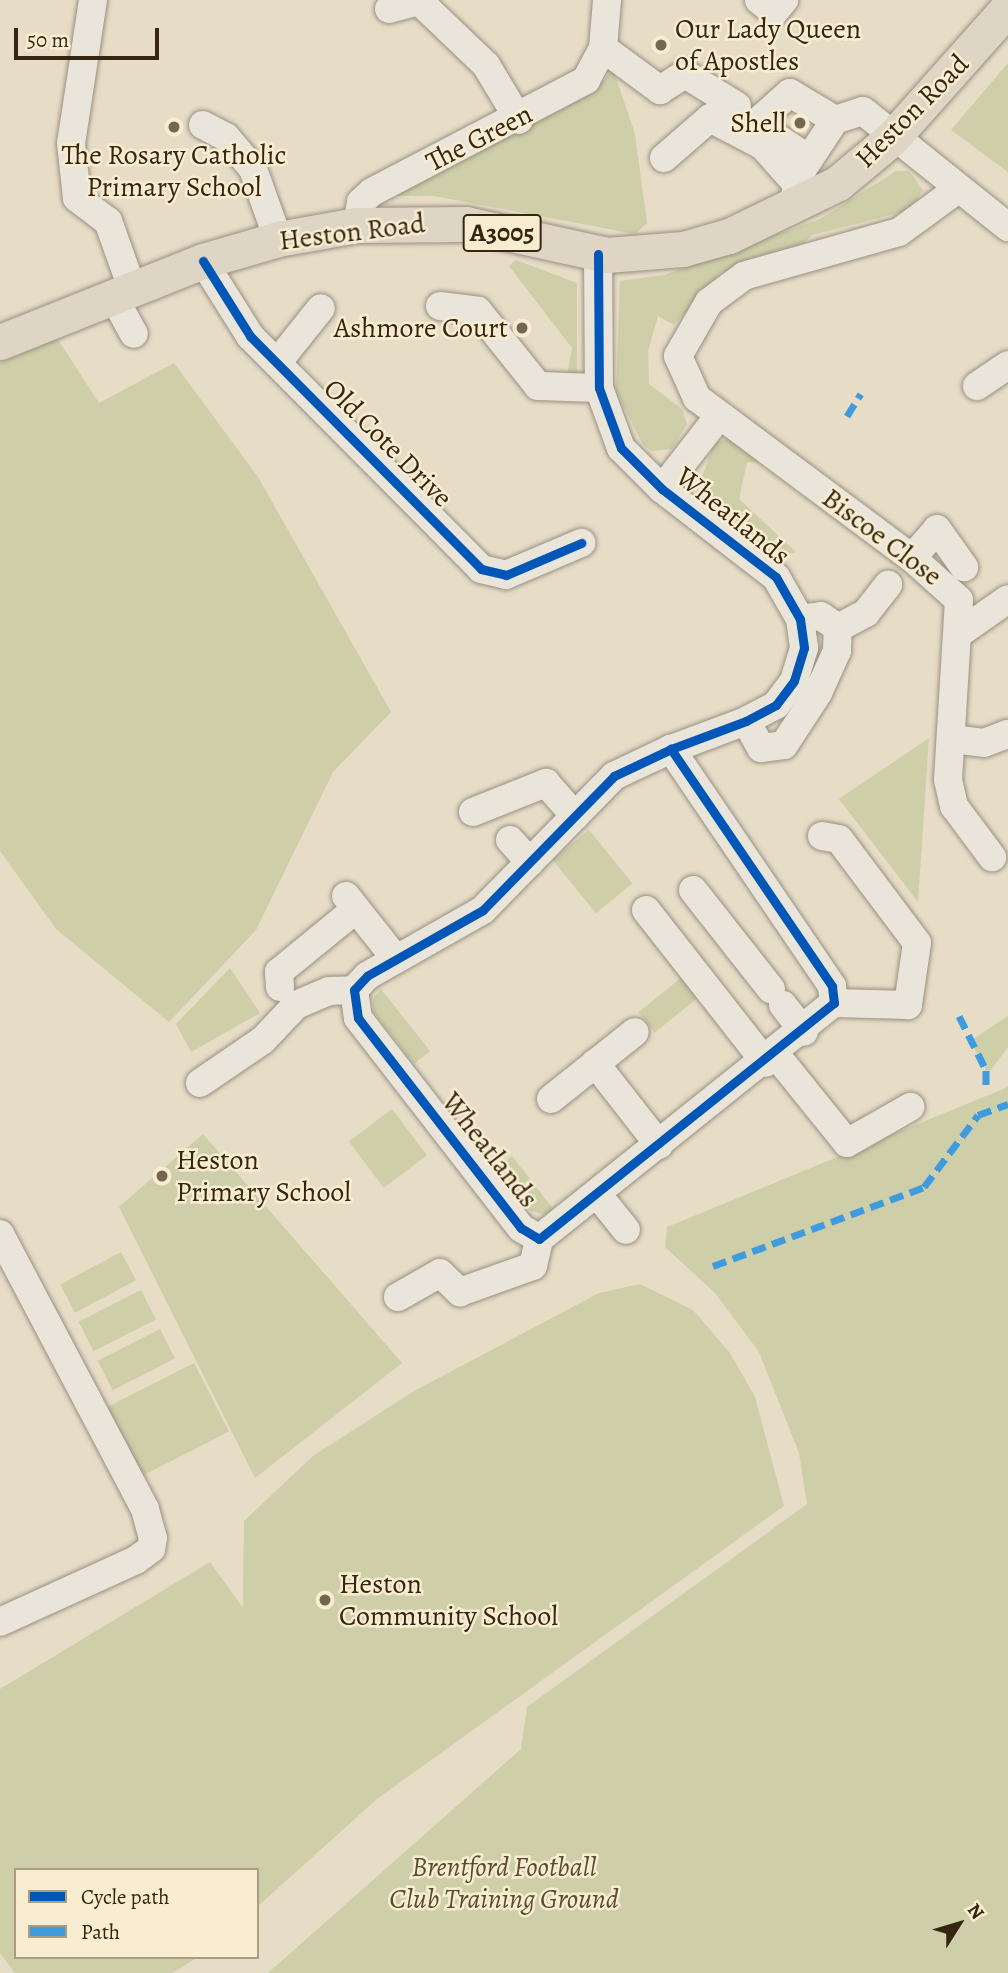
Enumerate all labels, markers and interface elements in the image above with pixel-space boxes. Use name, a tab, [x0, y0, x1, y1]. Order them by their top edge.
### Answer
place label: Our Lady Queen of Apostles	[675, 12, 861, 78]
scale bar	[18, 14, 163, 58]
text: 50 m	[27, 26, 69, 54]
marker: Our Lady Queen of Apostles	[653, 37, 669, 53]
street label: Heston Road	[848, 47, 976, 175]
street label: The Green	[420, 97, 538, 179]
place label: Shell	[730, 106, 786, 140]
marker: Shell	[792, 115, 808, 131]
marker: The Rosary Catholic Primary School	[166, 119, 182, 135]
place label: The Rosary Catholic Primary School	[62, 138, 286, 204]
street label: Heston Road	[277, 206, 427, 258]
road number: A3005	[462, 210, 542, 256]
place label: Ashmore Court	[334, 311, 508, 345]
marker: Ashmore Court	[514, 320, 530, 336]
street label: Old Cote Drive	[317, 372, 459, 514]
street label: Wheatlands	[669, 460, 797, 572]
street label: Biscoe Close	[816, 481, 948, 593]
street label: Wheatlands	[435, 1086, 545, 1214]
place label: Heston Primary School	[176, 1143, 351, 1209]
marker: Heston Primary School	[154, 1168, 170, 1184]
place label: Heston Community School	[339, 1567, 558, 1633]
marker: Heston Community School	[317, 1592, 333, 1608]
park label: Brentford Football Club Training Ground	[389, 1850, 619, 1916]
legend	[14, 1868, 259, 1959]
text: Cycle path	[81, 1883, 170, 1911]
north arrow	[924, 1889, 994, 1959]
text: N	[961, 1898, 990, 1925]
text: Path	[81, 1918, 120, 1946]

